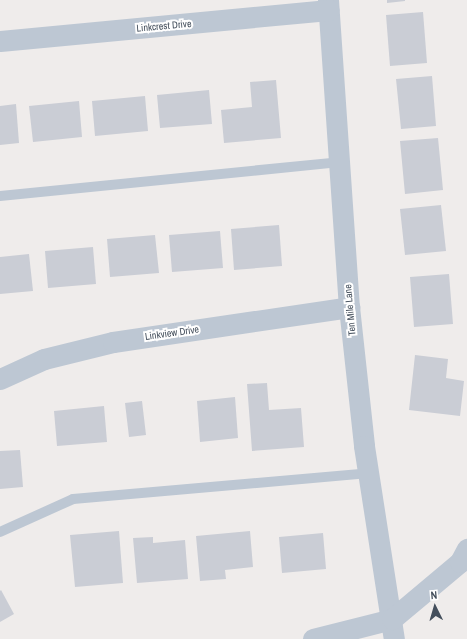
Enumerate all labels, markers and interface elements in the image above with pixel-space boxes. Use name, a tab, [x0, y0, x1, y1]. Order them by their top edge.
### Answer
street label: Linkcrest Drive	[136, 18, 192, 34]
street label: Ten Mile Lane	[342, 284, 358, 336]
street label: Linkview Drive	[144, 323, 200, 343]
north arrow	[415, 587, 455, 627]
text: N	[430, 588, 438, 602]

